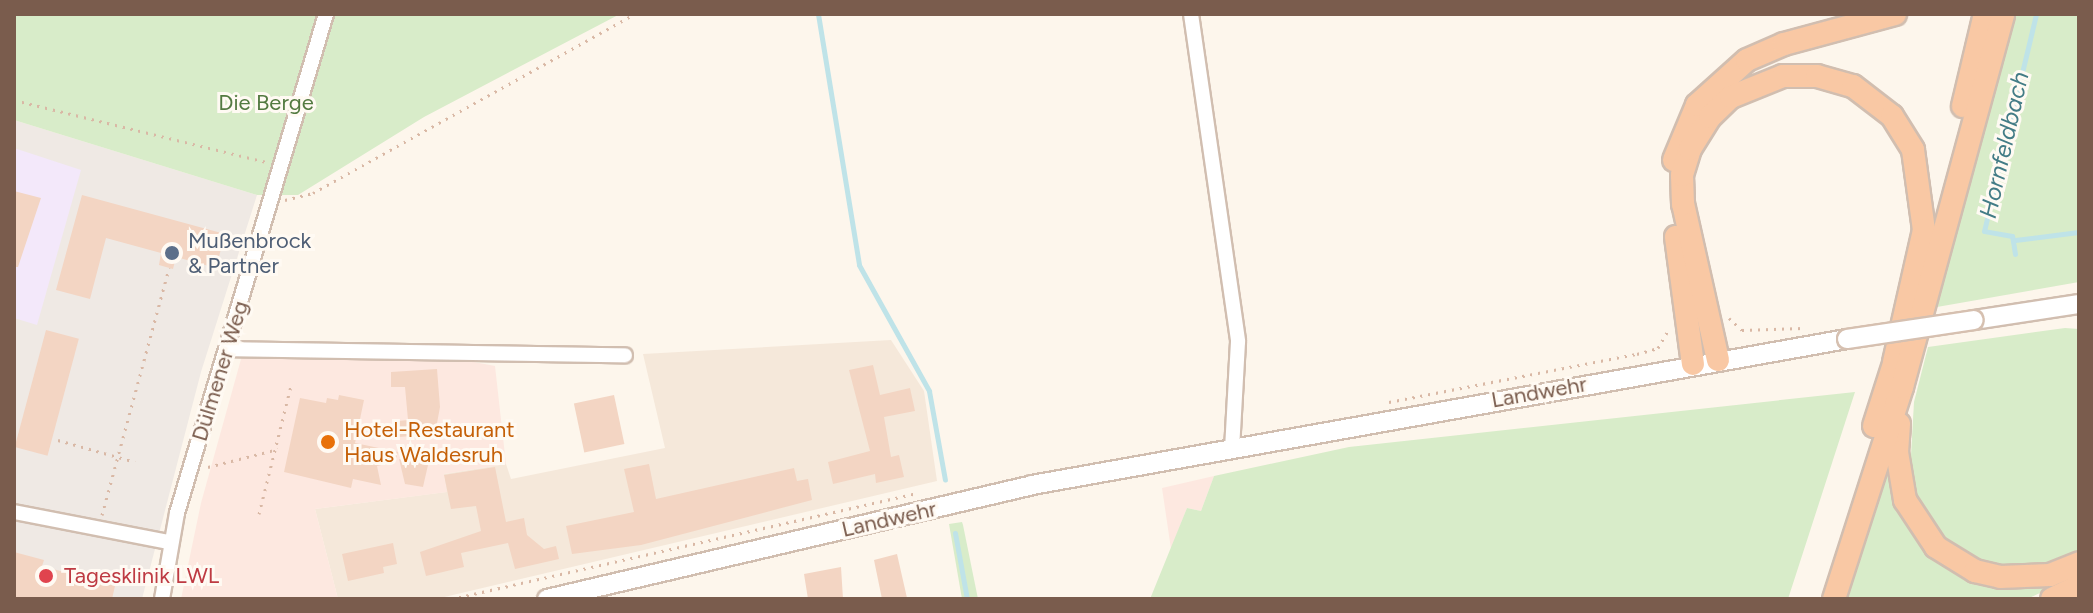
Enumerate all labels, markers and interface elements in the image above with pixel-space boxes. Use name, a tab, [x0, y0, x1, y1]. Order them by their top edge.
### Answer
water label: Hornfeldbach	[1973, 69, 2035, 221]
park label: Die Berge	[218, 90, 314, 116]
place label: Mußenbrock & Partner	[188, 227, 311, 278]
marker: Mußenbrock & Partner	[163, 244, 181, 262]
street label: Dülmener Weg	[186, 298, 254, 444]
street label: Landwehr	[1489, 371, 1589, 413]
place label: Hotel-Restaurant Haus Waldesruh	[344, 416, 515, 468]
marker: Hotel-Restaurant Haus Waldesruh	[319, 433, 337, 451]
street label: Landwehr	[839, 495, 939, 543]
place label: Tagesklinik LWL	[64, 563, 219, 589]
marker: Tagesklinik LWL	[35, 565, 57, 587]

